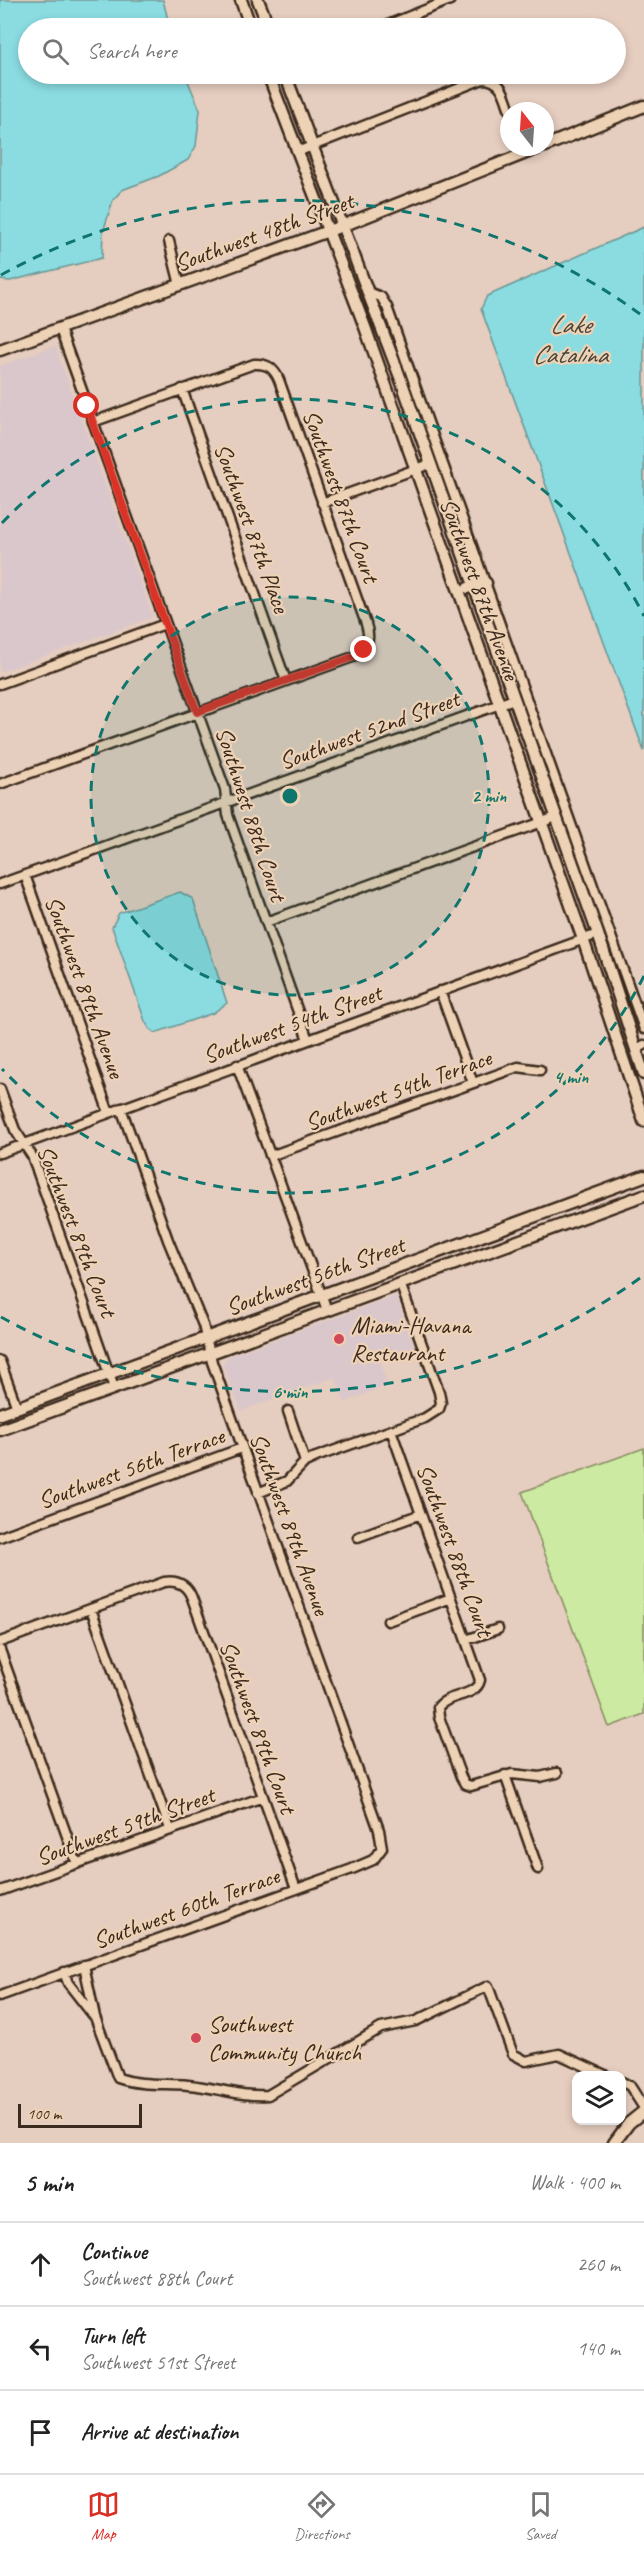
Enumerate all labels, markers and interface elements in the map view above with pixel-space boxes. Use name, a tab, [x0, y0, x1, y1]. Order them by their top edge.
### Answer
search box	[18, 18, 626, 84]
icon: search	[39, 35, 72, 68]
text: Search here	[87, 37, 177, 65]
north arrow	[500, 102, 554, 156]
street label: Southwest 48th Street	[171, 185, 359, 278]
water label: Lake Catalina	[533, 308, 610, 371]
route start	[73, 392, 99, 418]
street label: Southwest 87th Court	[296, 406, 387, 588]
street label: Southwest 87th Place	[207, 439, 297, 619]
street label: Southwest 87th Avenue	[433, 494, 528, 686]
route end	[350, 636, 376, 662]
street label: Southwest 52nd Street	[275, 683, 465, 776]
street label: Southwest 88th Court	[209, 723, 294, 907]
text: 2 min	[472, 785, 507, 807]
centre of rings	[280, 786, 300, 806]
street label: Southwest 89th Avenue	[38, 892, 133, 1084]
street label: Southwest 54th Street	[199, 977, 387, 1070]
street label: Southwest 54th Terrace	[301, 1042, 497, 1138]
text: 4 min	[554, 1066, 589, 1088]
street label: Southwest 89th Court	[31, 1141, 124, 1323]
street label: Southwest 56th Street	[222, 1229, 410, 1322]
place label: Miami-Havana Restaurant	[351, 1310, 472, 1368]
marker: Miami-Havana Restaurant	[332, 1332, 346, 1346]
text: 6 min	[273, 1381, 308, 1403]
street label: Southwest 56th Terrace	[34, 1420, 230, 1516]
street label: Southwest 89th Avenue	[243, 1429, 338, 1621]
street label: Southwest 88th Court	[410, 1460, 501, 1642]
street label: Southwest 89th Court	[213, 1637, 304, 1819]
street label: Southwest 59th Street	[32, 1779, 220, 1872]
street label: Southwest 60th Terrace	[89, 1860, 285, 1956]
place label: Southwest Community Church	[208, 2009, 362, 2067]
marker: Southwest Community Church	[189, 2031, 203, 2045]
map controls	[572, 2071, 626, 2125]
button: layers	[572, 2071, 626, 2125]
scale bar	[18, 2101, 142, 2128]
text: 100 m	[27, 2104, 61, 2124]
text: 5 min	[24, 2166, 73, 2199]
text: Walk · 400 m	[530, 2170, 620, 2195]
text: Continue	[81, 2238, 147, 2266]
icon: ahead	[24, 2248, 57, 2281]
text: 260 m	[577, 2252, 620, 2277]
text: Southwest 88th Court	[81, 2266, 232, 2291]
text: Turn left	[81, 2322, 145, 2350]
icon: left	[24, 2332, 57, 2365]
text: 140 m	[577, 2336, 620, 2361]
text: Southwest 51st Street	[81, 2350, 235, 2375]
icon: arrive	[24, 2416, 57, 2449]
text: Arrive at destination	[81, 2418, 238, 2446]
tab: Map	[87, 2488, 120, 2544]
tab: Directions	[294, 2488, 350, 2544]
tab: Saved	[524, 2488, 557, 2544]

